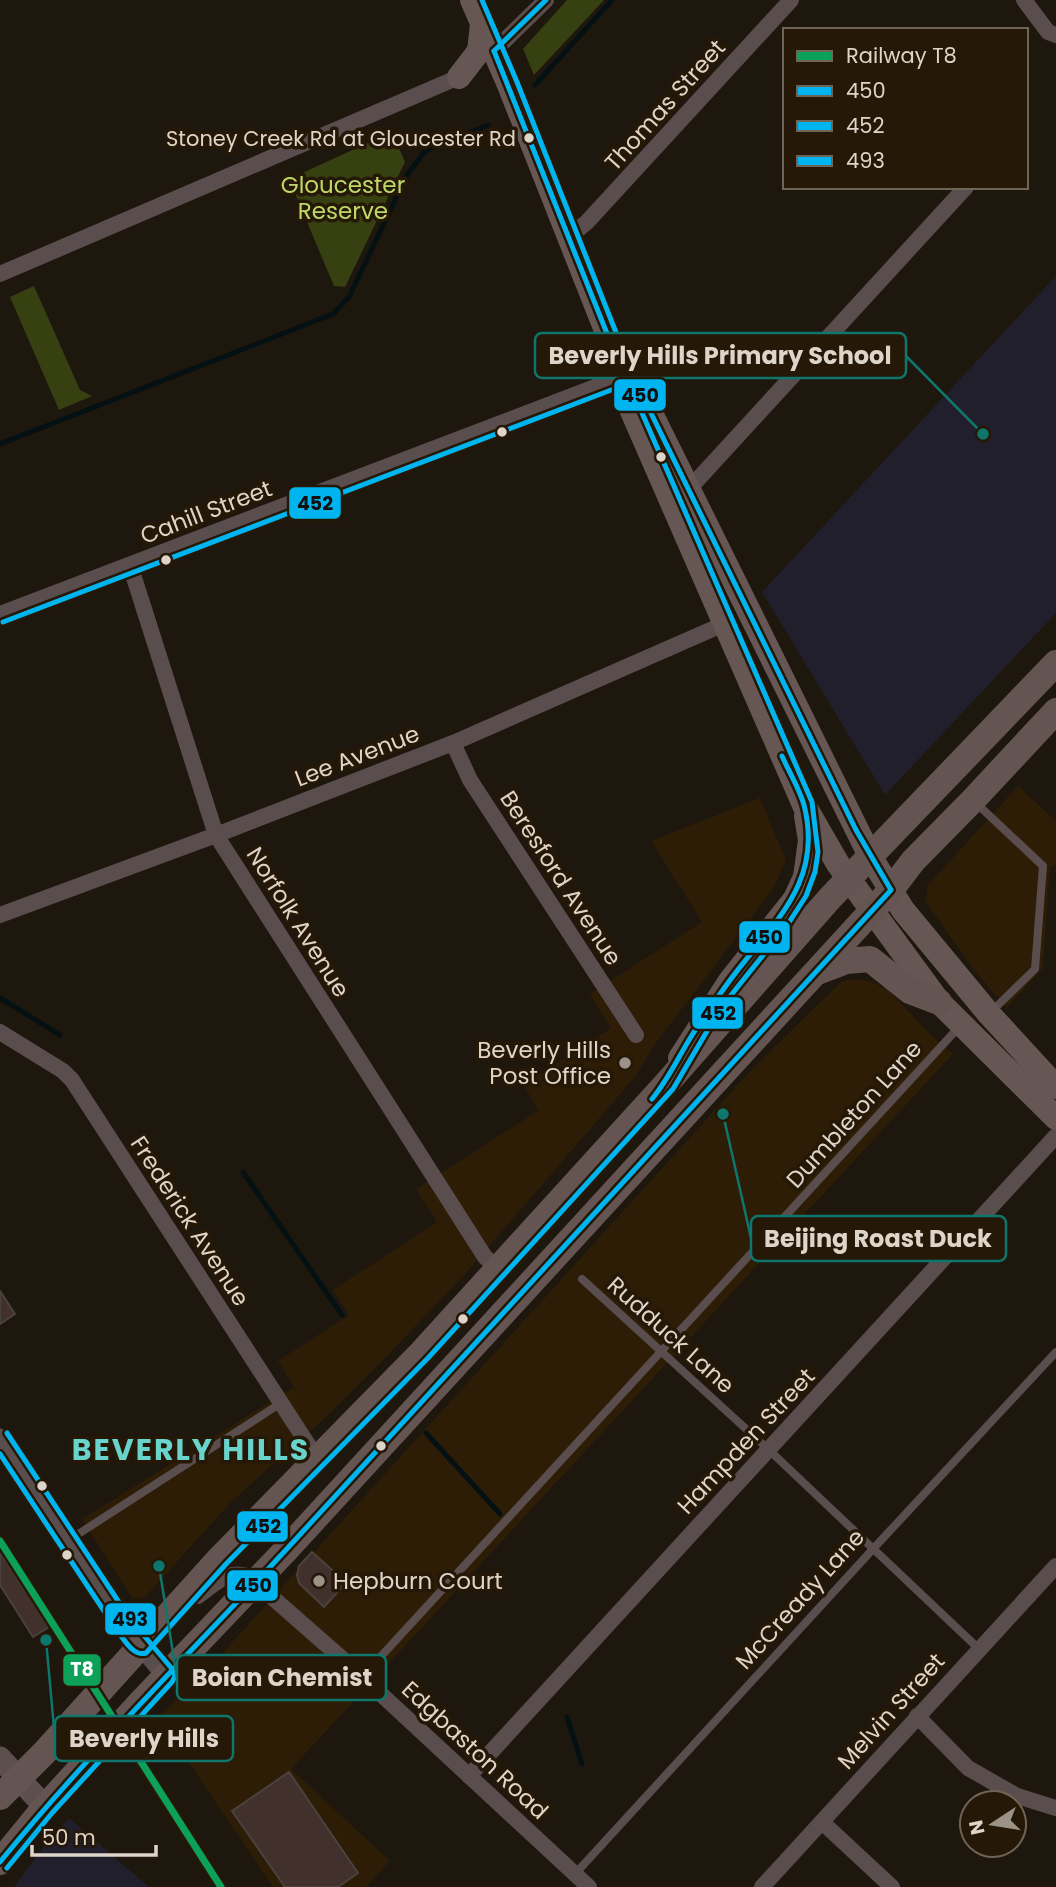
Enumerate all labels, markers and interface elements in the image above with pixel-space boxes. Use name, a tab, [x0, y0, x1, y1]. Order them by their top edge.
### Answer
legend	[783, 28, 1028, 189]
street label: Thomas Street	[597, 32, 733, 178]
text: Railway T8	[846, 41, 957, 70]
text: 450	[846, 76, 886, 105]
text: 452	[846, 111, 884, 140]
place label: Stoney Creek Rd at Gloucester Rd	[166, 124, 516, 153]
marker: Stoney Creek Rd at Gloucester Rd	[522, 131, 536, 145]
text: 493	[846, 146, 885, 175]
park label: Gloucester Reserve	[281, 169, 405, 227]
callout: Beverly Hills Primary School	[535, 333, 906, 378]
text: Beverly Hills Primary School	[549, 339, 891, 372]
line badge: 450	[613, 378, 667, 412]
text: 450	[621, 382, 659, 409]
unlabelled marker	[495, 425, 509, 439]
unlabelled marker	[654, 450, 668, 464]
street label: Cahill Street	[136, 472, 276, 552]
line badge: 452	[288, 486, 342, 520]
text: 452	[297, 490, 333, 517]
unlabelled marker	[159, 553, 173, 567]
street label: Lee Avenue	[290, 718, 424, 794]
street label: Beresford Avenue	[493, 785, 629, 971]
street label: Norfolk Avenue	[239, 841, 357, 1003]
line badge: 450	[738, 920, 791, 954]
text: 450	[745, 924, 783, 951]
line badge: 452	[691, 996, 744, 1030]
text: 452	[700, 1000, 736, 1027]
street label: Dumbleton Lane	[779, 1033, 929, 1195]
place label: Beverly Hills Post Office	[477, 1034, 611, 1092]
marker: Beverly Hills Post Office	[617, 1055, 633, 1071]
street label: Frederick Avenue	[123, 1130, 257, 1312]
callout: Beijing Roast Duck	[751, 1216, 1006, 1261]
text: Beijing Roast Duck	[764, 1222, 992, 1255]
street label: Rudduck Lane	[600, 1269, 742, 1401]
unlabelled marker	[456, 1312, 470, 1326]
street label: Hampden Street	[670, 1361, 822, 1521]
district label: BEVERLY HILLS	[72, 1428, 310, 1471]
unlabelled marker	[374, 1439, 388, 1453]
unlabelled marker	[35, 1479, 49, 1493]
line badge: 452	[236, 1510, 289, 1543]
text: 452	[245, 1513, 281, 1540]
street label: McCready Lane	[728, 1522, 872, 1676]
unlabelled marker	[60, 1548, 74, 1562]
place label: Hepburn Court	[333, 1565, 503, 1597]
line badge: 450	[226, 1569, 279, 1602]
text: 450	[234, 1572, 272, 1599]
marker: Hepburn Court	[311, 1573, 327, 1589]
line badge: 493	[104, 1602, 157, 1636]
text: 493	[112, 1606, 148, 1633]
street label: Melvin Street	[830, 1646, 952, 1776]
line badge: T8	[62, 1653, 102, 1687]
callout: Boian Chemist	[177, 1655, 386, 1700]
text: T8	[70, 1656, 94, 1683]
text: Boian Chemist	[192, 1661, 372, 1694]
street label: Edgbaston Road	[395, 1674, 555, 1826]
callout: Beverly Hills	[55, 1716, 233, 1761]
text: Beverly Hills	[69, 1722, 219, 1755]
north arrow	[958, 1789, 1028, 1859]
scale bar	[32, 1814, 156, 1858]
text: N	[962, 1818, 992, 1837]
text: 50 m	[42, 1823, 96, 1852]

